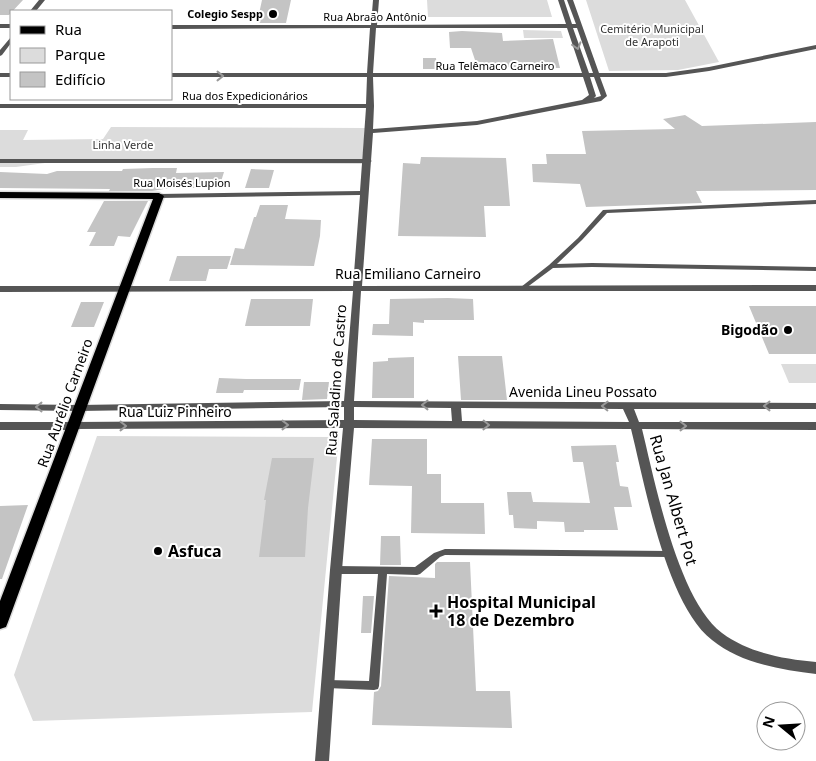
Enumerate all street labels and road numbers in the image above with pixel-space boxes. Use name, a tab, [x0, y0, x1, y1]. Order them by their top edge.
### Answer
street label: Rua Abraão Antônio	[323, 9, 427, 24]
street label: Rua Telêmaco Carneiro	[436, 58, 555, 73]
street label: Rua dos Expedicionários	[182, 88, 308, 103]
street label: Rua Moisés Lupion	[133, 175, 231, 190]
street label: Rua Emiliano Carneiro	[335, 264, 481, 283]
street label: Rua Saladino de Castro	[321, 304, 350, 456]
street label: Rua Aurélio Carneiro	[32, 336, 97, 470]
street label: Avenida Lineu Possato	[509, 382, 657, 401]
street label: Rua Luiz Pinheiro	[118, 402, 232, 421]
street label: Rua Jan Albert Pot	[645, 432, 703, 568]

